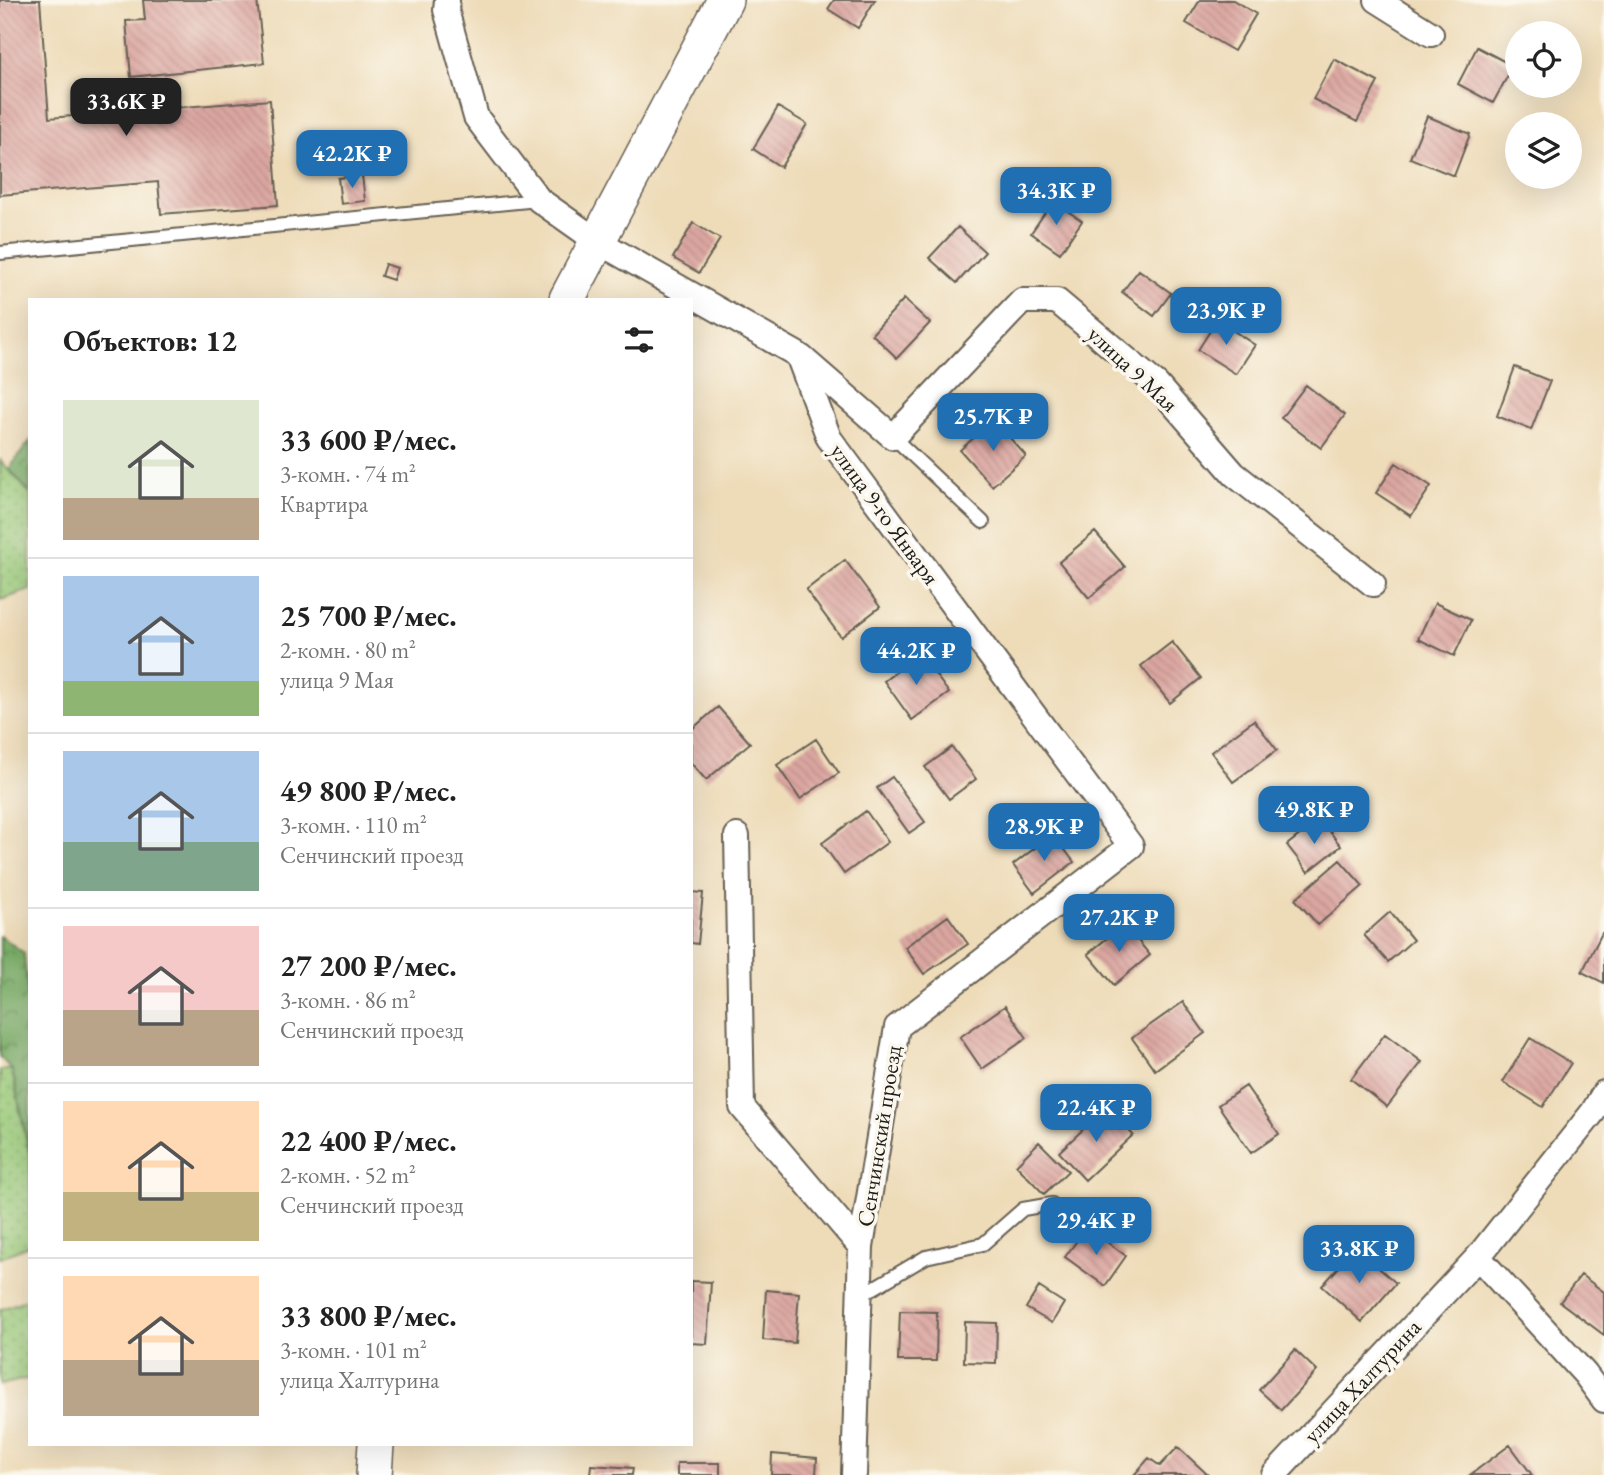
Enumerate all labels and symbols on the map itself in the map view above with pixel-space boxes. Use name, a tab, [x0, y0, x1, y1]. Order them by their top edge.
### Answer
pin: 33.6K ₽	[61, 78, 191, 138]
pin: 42.2K ₽	[287, 130, 417, 190]
pin: 34.3K ₽	[991, 168, 1121, 227]
pin: 23.9K ₽	[1161, 288, 1291, 347]
street label: улица 9 Мая	[1081, 319, 1185, 419]
pin: 25.7K ₽	[928, 393, 1058, 453]
street label: улица 9-го Января	[823, 437, 947, 591]
pin: 44.2K ₽	[851, 628, 981, 687]
pin: 49.8K ₽	[1249, 786, 1379, 846]
pin: 28.9K ₽	[979, 804, 1109, 863]
pin: 27.2K ₽	[1054, 894, 1184, 954]
street label: Сенчинский проезд	[850, 1043, 908, 1229]
pin: 22.4K ₽	[1031, 1084, 1161, 1144]
pin: 29.4K ₽	[1031, 1198, 1161, 1257]
pin: 33.8K ₽	[1294, 1226, 1424, 1285]
street label: улица Халтурина	[1297, 1312, 1428, 1450]

